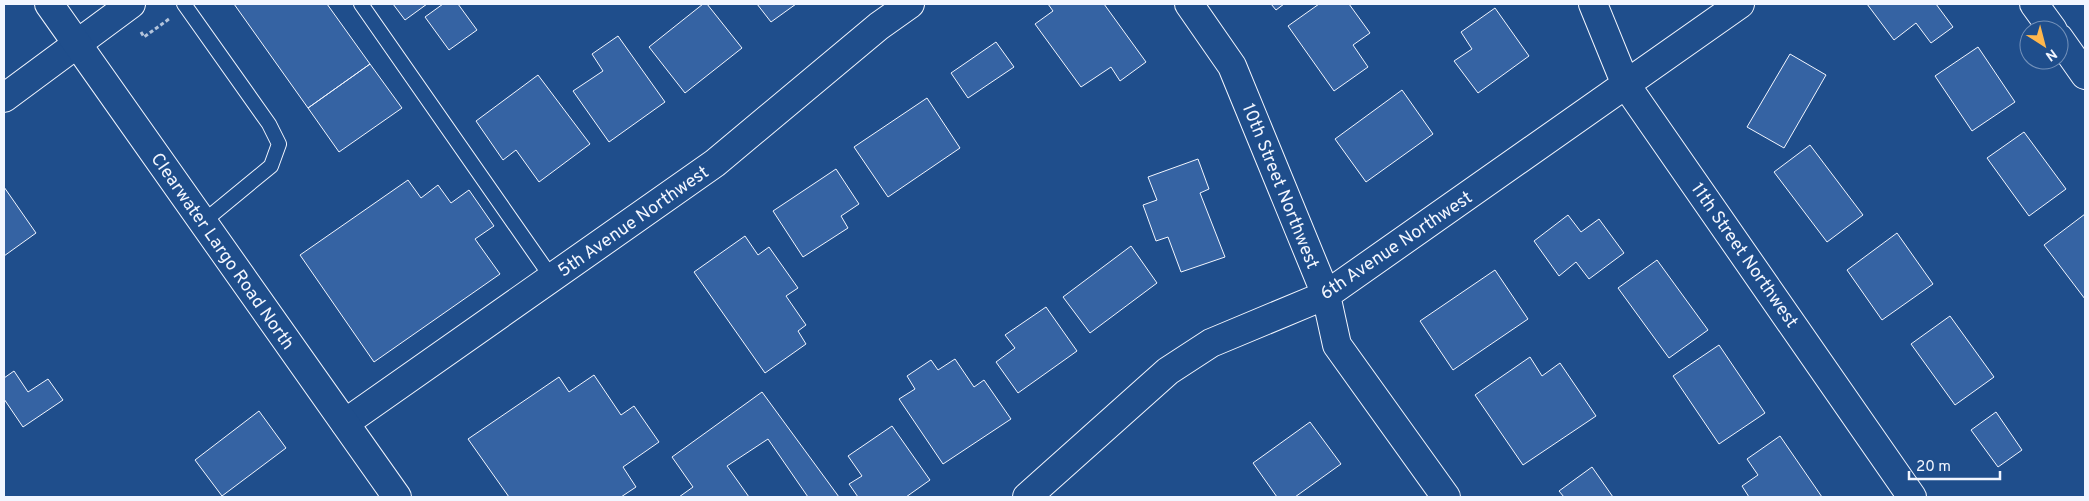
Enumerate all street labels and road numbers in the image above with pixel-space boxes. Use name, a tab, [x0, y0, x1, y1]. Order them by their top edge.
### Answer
street label: 10th Street Northwest	[1236, 100, 1323, 273]
street label: Clearwater Largo Road North	[145, 149, 299, 355]
street label: 5th Avenue Northwest	[554, 161, 714, 283]
street label: 11th Street Northwest	[1685, 179, 1802, 333]
street label: 6th Avenue Northwest	[1316, 187, 1477, 306]

